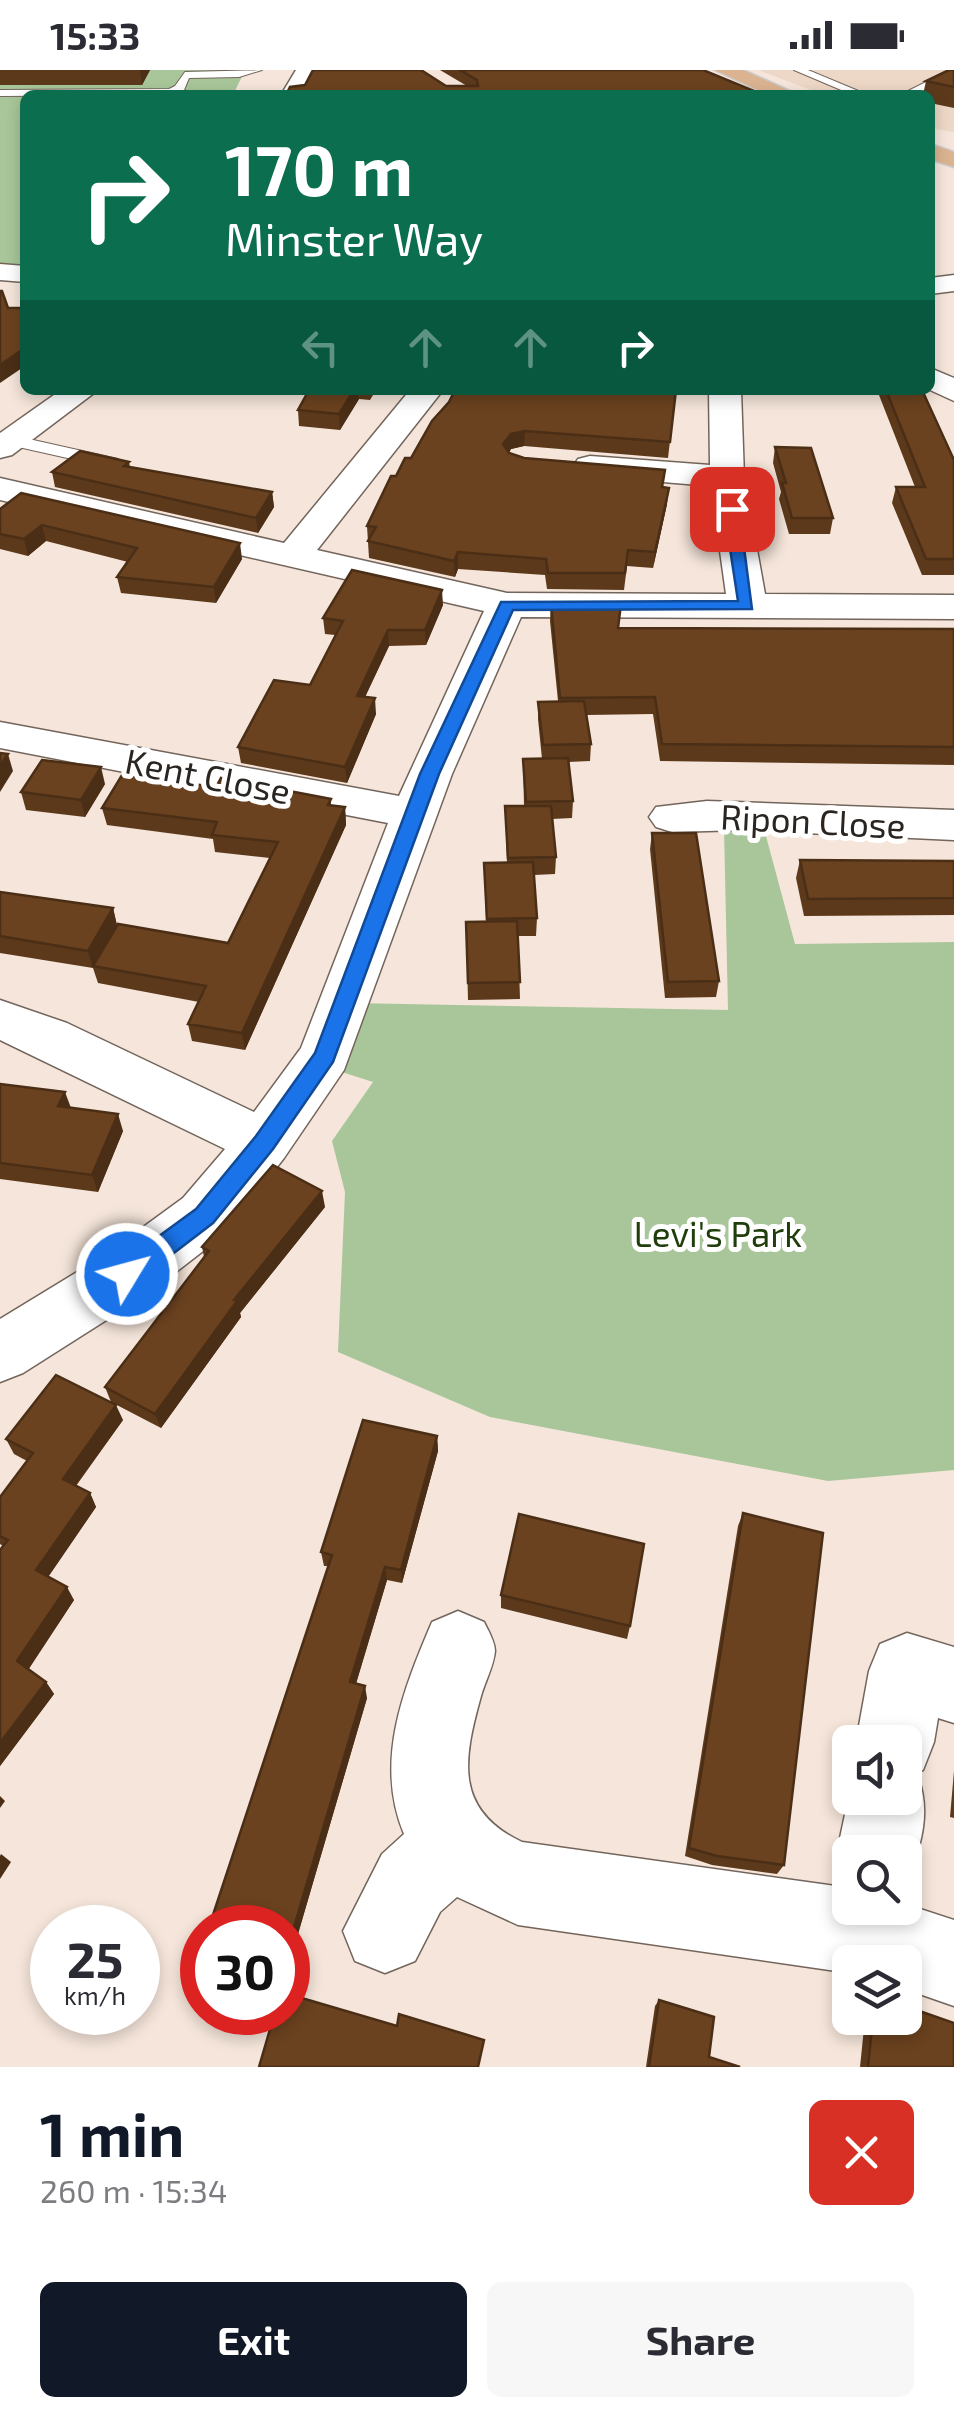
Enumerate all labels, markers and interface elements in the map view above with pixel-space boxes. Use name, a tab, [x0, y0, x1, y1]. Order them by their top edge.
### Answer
text: 15:33	[50, 12, 140, 58]
text: 170 m	[225, 126, 413, 210]
icon: right	[60, 130, 190, 260]
text: Minster Way	[225, 211, 483, 265]
icon: left	[293, 320, 348, 375]
icon: ahead	[398, 320, 453, 375]
icon: ahead	[503, 320, 558, 375]
icon: right	[608, 320, 663, 375]
pin	[690, 467, 775, 552]
icon: arrive	[705, 482, 760, 537]
street label: Kent Close	[122, 738, 294, 812]
street label: Ripon Close	[719, 794, 907, 846]
park label: Levi's Park	[634, 1212, 802, 1254]
position arrow	[75, 1222, 179, 1326]
map controls	[832, 1725, 922, 2035]
button: sound	[832, 1725, 922, 1815]
button: search	[832, 1835, 922, 1925]
speed limit sign: 30	[180, 1905, 310, 2035]
text: 25	[67, 1928, 123, 1988]
button: layers	[832, 1945, 922, 2035]
text: km/h	[64, 1980, 126, 2010]
text: 1 min	[40, 2097, 184, 2169]
button: close	[809, 2100, 914, 2205]
text: 260 m · 15:34	[40, 2171, 228, 2209]
button: Exit	[40, 2282, 467, 2397]
button: Share	[487, 2282, 914, 2397]

